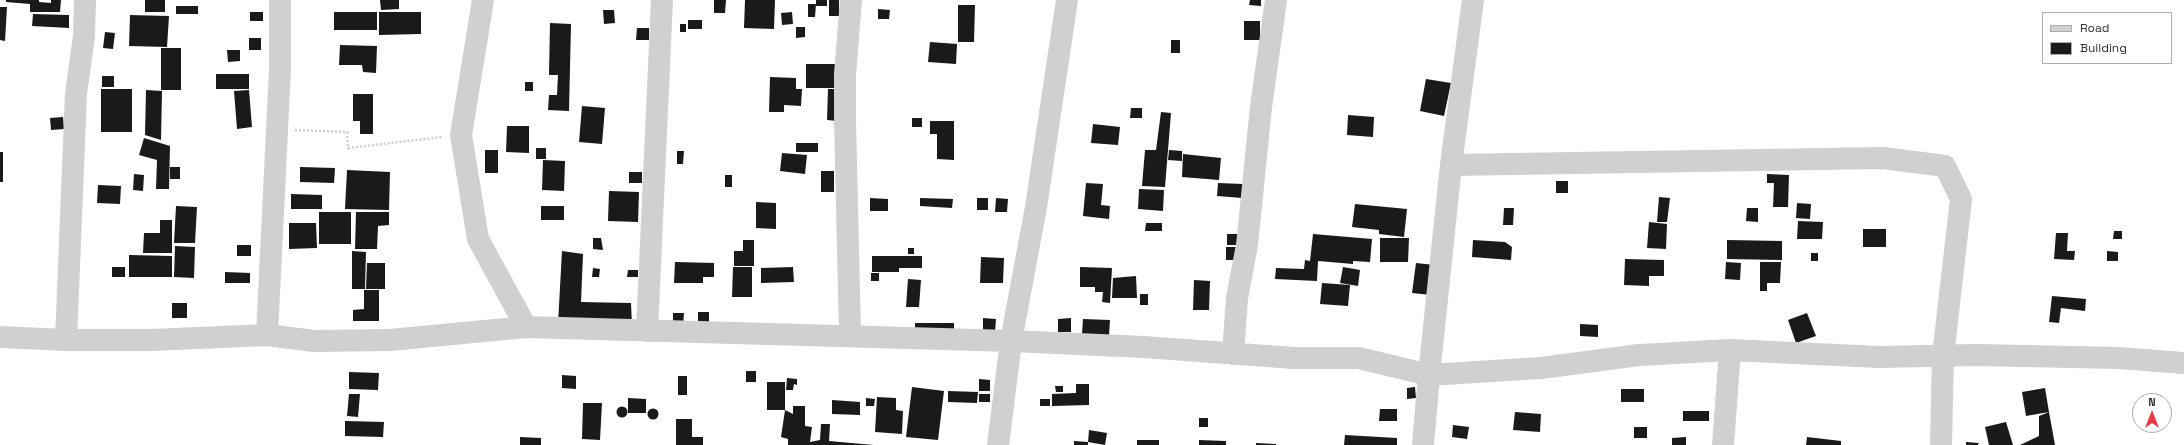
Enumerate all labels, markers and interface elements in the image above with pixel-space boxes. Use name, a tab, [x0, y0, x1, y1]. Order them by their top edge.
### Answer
legend	[2042, 12, 2172, 64]
text: Road	[2080, 20, 2109, 36]
text: Building	[2080, 40, 2127, 56]
north arrow	[2132, 393, 2172, 433]
text: N	[2148, 395, 2156, 409]

